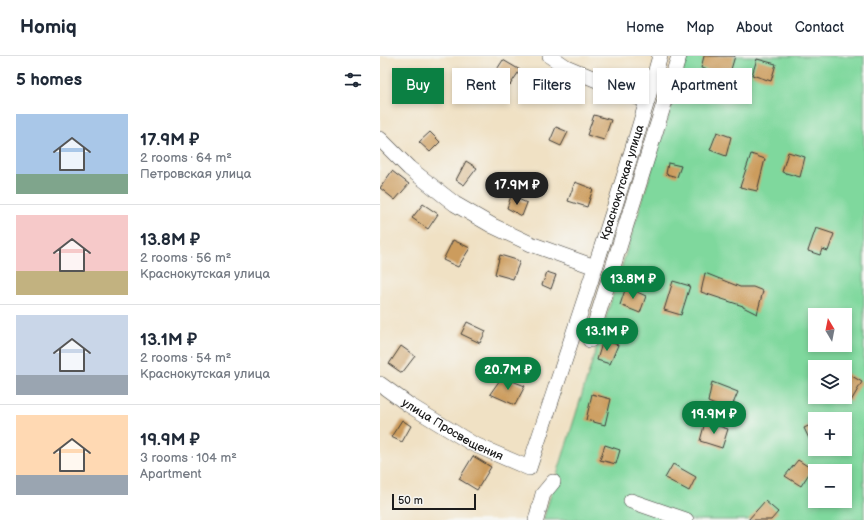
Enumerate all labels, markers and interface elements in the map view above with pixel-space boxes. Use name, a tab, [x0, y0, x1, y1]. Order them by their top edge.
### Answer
text: Homiq	[20, 16, 77, 39]
text: Home	[626, 19, 664, 36]
text: Map	[686, 19, 714, 36]
text: About	[736, 19, 773, 36]
text: Contact	[795, 19, 844, 36]
chip: Buy	[392, 68, 444, 104]
chip: Rent	[452, 68, 510, 104]
chip: Filters	[518, 68, 585, 104]
chip: New	[593, 68, 649, 104]
chip: Apartment	[657, 68, 752, 104]
icon: filters	[342, 69, 364, 91]
text: 5 homes	[16, 70, 82, 90]
street label: Краснокутская улица	[597, 123, 648, 242]
icon: home	[48, 130, 96, 178]
text: 17.9M ₽	[140, 130, 199, 150]
text: 2 rooms · 64 m²	[140, 150, 232, 166]
text: Петровская улица	[140, 166, 251, 182]
pin: 17.9M ₽	[480, 172, 554, 206]
text: 17.9M ₽	[494, 177, 540, 193]
text: 13.8M ₽	[140, 230, 200, 250]
icon: home	[48, 231, 96, 279]
text: 2 rooms · 56 m²	[140, 250, 231, 266]
text: Краснокутская улица	[140, 266, 270, 282]
pin: 13.8M ₽	[596, 266, 670, 300]
text: 13.8M ₽	[610, 271, 656, 287]
north arrow	[808, 308, 852, 352]
map controls	[808, 308, 852, 508]
pin: 13.1M ₽	[570, 318, 644, 352]
text: 13.1M ₽	[585, 323, 629, 339]
text: 13.1M ₽	[140, 330, 197, 350]
icon: home	[48, 331, 96, 379]
text: 2 rooms · 54 m²	[140, 350, 231, 366]
pin: 20.7M ₽	[471, 357, 545, 391]
button: layers	[808, 360, 852, 404]
text: 20.7M ₽	[484, 362, 532, 378]
text: Краснокутская улица	[140, 366, 270, 382]
street label: улица Просвещения	[399, 395, 506, 464]
pin: 19.9M ₽	[677, 401, 751, 435]
text: 19.9M ₽	[691, 406, 737, 422]
button: +	[808, 412, 852, 456]
text: 19.9M ₽	[140, 430, 200, 450]
icon: home	[48, 431, 96, 479]
text: 3 rooms · 104 m²	[140, 450, 237, 466]
button: −	[808, 464, 852, 508]
text: Apartment	[140, 466, 201, 482]
scale bar	[392, 492, 476, 511]
text: 50 m	[398, 494, 423, 507]

